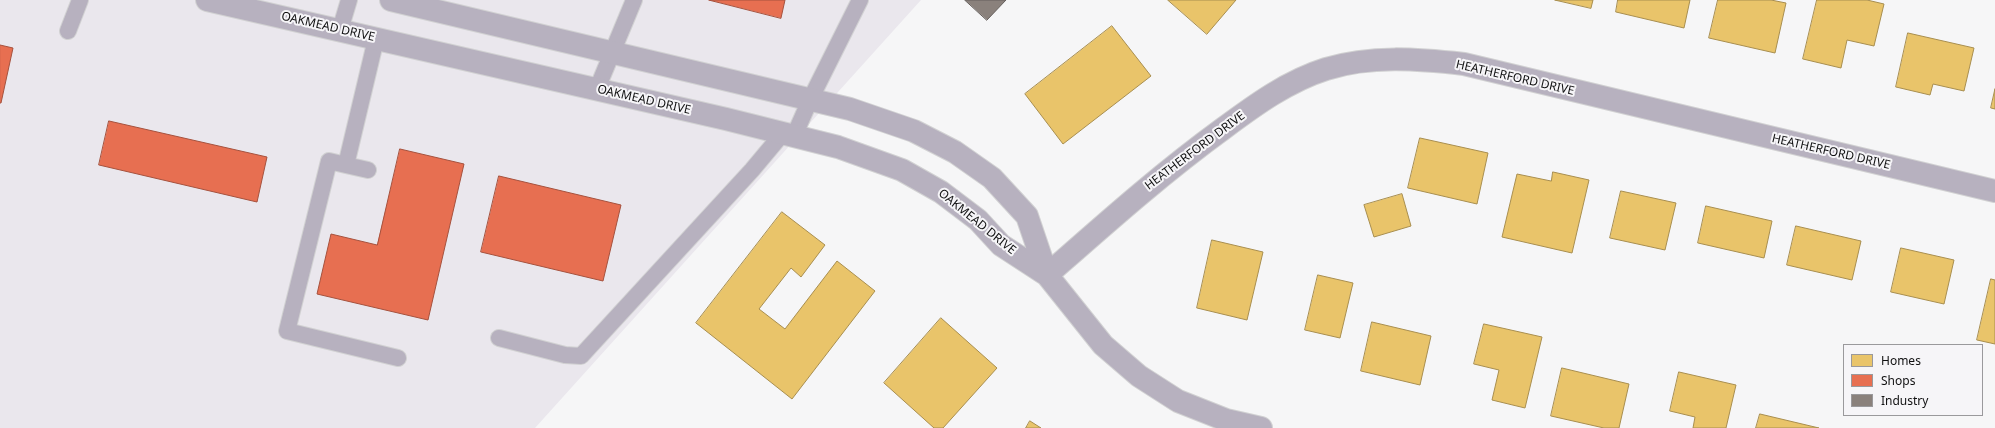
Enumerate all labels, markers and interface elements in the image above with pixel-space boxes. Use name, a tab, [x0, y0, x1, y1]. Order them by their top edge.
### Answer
street label: OAKMEAD DRIVE	[280, 9, 376, 45]
street label: HEATHERFORD DRIVE	[1454, 57, 1576, 99]
street label: OAKMEAD DRIVE	[596, 82, 692, 118]
street label: HEATHERFORD DRIVE	[1142, 109, 1248, 193]
street label: HEATHERFORD DRIVE	[1770, 131, 1892, 173]
street label: OAKMEAD DRIVE	[935, 186, 1019, 258]
legend	[1843, 344, 1983, 416]
text: Homes	[1881, 352, 1921, 369]
text: Shops	[1881, 372, 1915, 389]
text: Industry	[1881, 392, 1928, 409]

